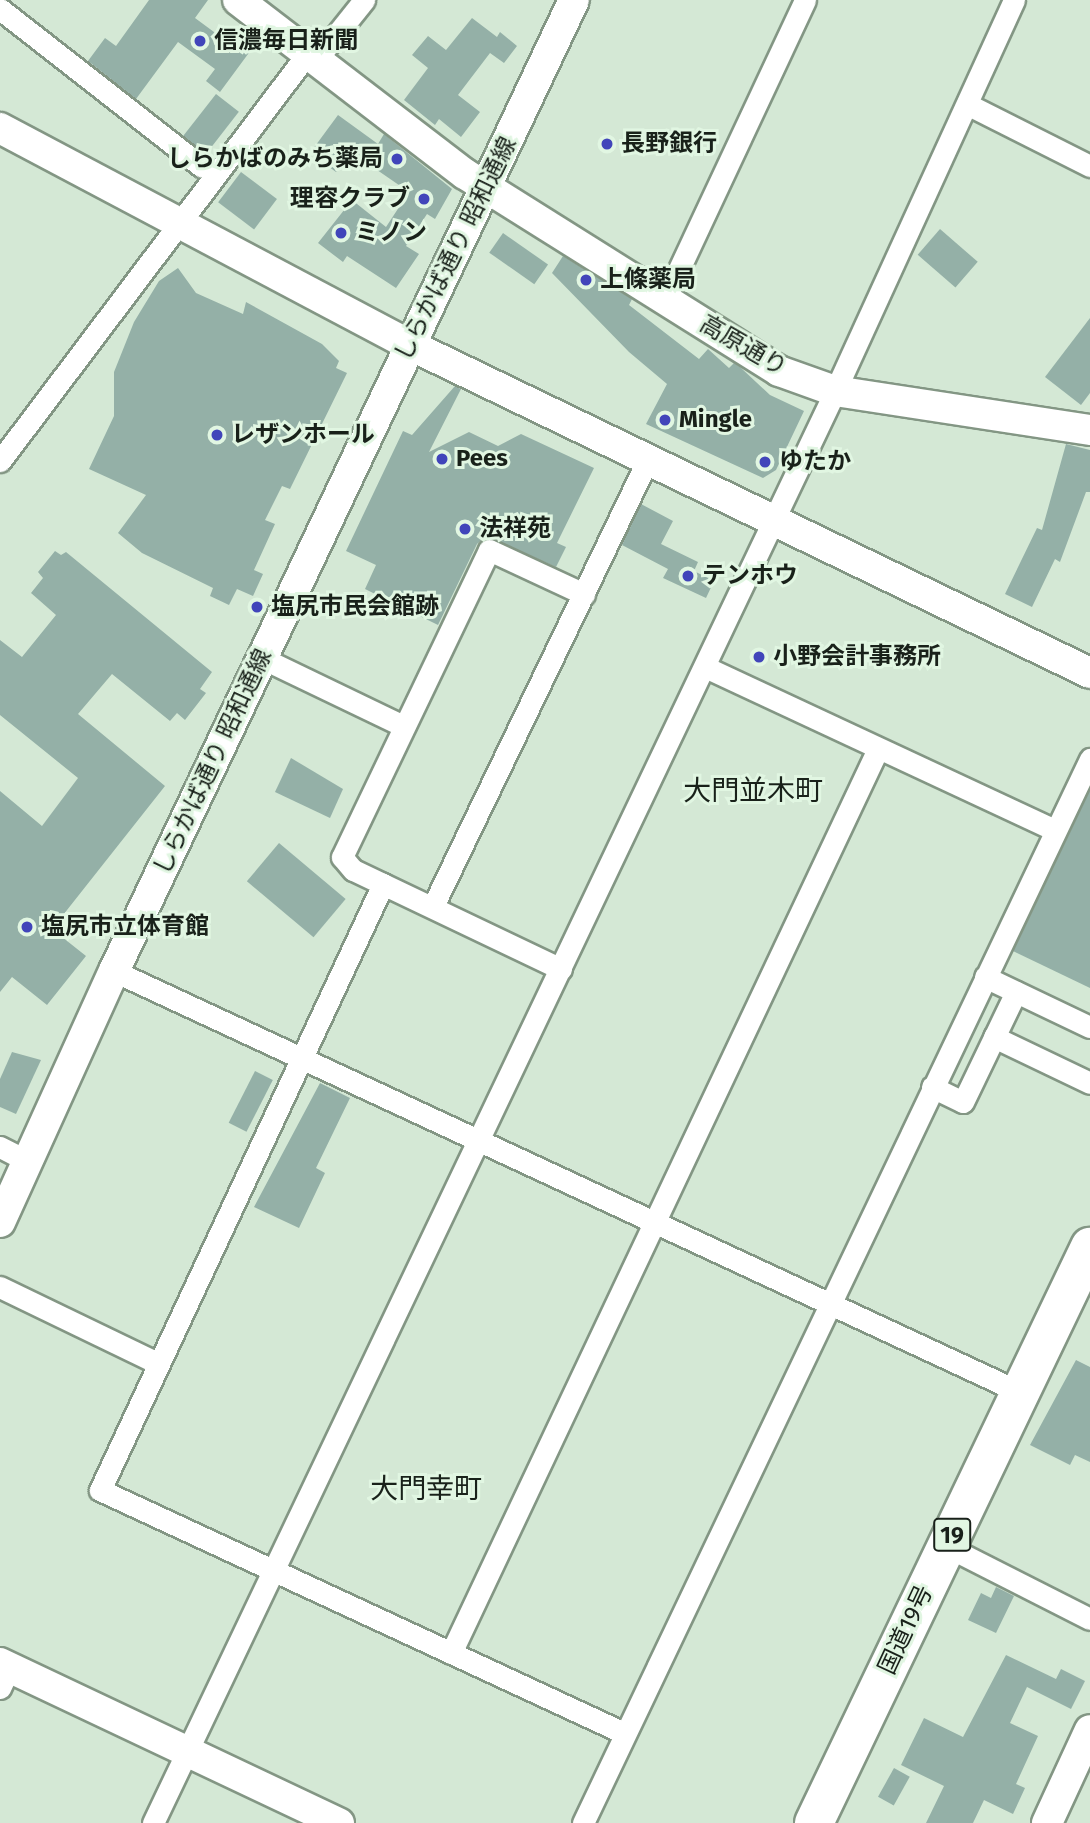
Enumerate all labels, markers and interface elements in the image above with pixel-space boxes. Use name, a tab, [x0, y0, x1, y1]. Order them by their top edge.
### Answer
place label: 信濃毎日新聞	[214, 27, 358, 55]
marker: 信濃毎日新聞	[192, 33, 208, 49]
place label: 長野銀行	[621, 130, 717, 158]
street label: しらかば通り 昭和通線	[389, 132, 523, 366]
marker: 長野銀行	[599, 136, 615, 152]
place label: しらかばのみち薬局	[167, 145, 383, 173]
marker: しらかばのみち薬局	[389, 151, 405, 167]
place label: 理容クラブ	[290, 185, 410, 213]
marker: 理容クラブ	[416, 191, 432, 207]
place label: ミノン	[355, 219, 427, 247]
marker: ミノン	[333, 225, 349, 241]
place label: 上條薬局	[600, 266, 696, 294]
marker: 上條薬局	[578, 272, 594, 288]
street label: 高原通り	[694, 310, 792, 382]
place label: Mingle	[679, 406, 752, 434]
marker: Mingle	[657, 412, 673, 428]
place label: レザンホール	[231, 421, 375, 449]
marker: レザンホール	[209, 427, 225, 443]
place label: Pees	[456, 445, 508, 473]
place label: ゆたか	[779, 448, 851, 476]
marker: Pees	[434, 451, 450, 467]
marker: ゆたか	[757, 454, 773, 470]
place label: 法祥苑	[479, 515, 551, 543]
marker: 法祥苑	[457, 521, 473, 537]
place label: テンホウ	[702, 562, 798, 590]
marker: テンホウ	[680, 568, 696, 584]
place label: 塩尻市民会館跡	[271, 593, 439, 621]
marker: 塩尻市民会館跡	[249, 599, 265, 615]
place label: 小野会計事務所	[773, 643, 941, 671]
street label: しらかば通り 昭和通線	[148, 644, 278, 880]
marker: 小野会計事務所	[751, 649, 767, 665]
district label: 大門並木町	[683, 774, 823, 808]
place label: 塩尻市立体育館	[41, 913, 209, 941]
marker: 塩尻市立体育館	[19, 919, 35, 935]
district label: 大門幸町	[370, 1472, 482, 1506]
road number: 19	[933, 1516, 971, 1554]
street label: 国道19号	[873, 1581, 939, 1679]

